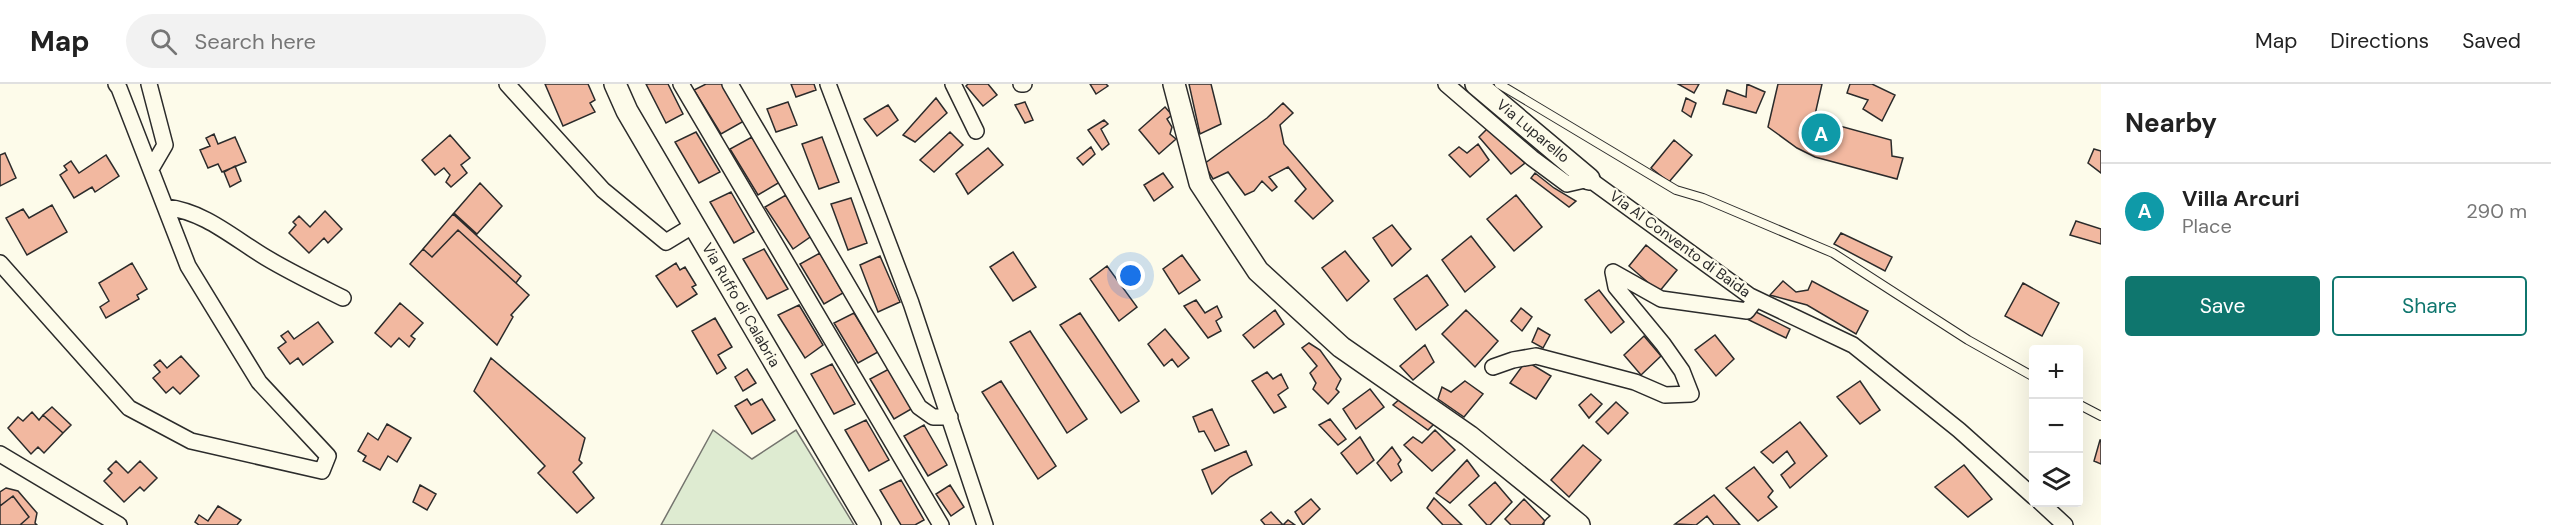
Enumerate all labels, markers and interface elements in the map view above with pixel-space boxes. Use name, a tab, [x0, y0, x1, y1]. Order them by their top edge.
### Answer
search box	[126, 14, 546, 68]
text: Map	[30, 23, 90, 60]
icon: search	[147, 25, 180, 58]
text: Search here	[195, 27, 316, 56]
text: Map	[2255, 27, 2297, 55]
text: Directions	[2330, 27, 2429, 55]
text: Saved	[2462, 27, 2521, 55]
street label: Via Luparello	[1492, 95, 1574, 167]
text: Nearby	[2125, 106, 2217, 140]
pin: A	[1802, 110, 1840, 156]
text: Villa Arcuri	[2182, 184, 2300, 213]
street label: Via Al Convento di Baida	[1605, 186, 1755, 302]
text: A	[2137, 198, 2152, 224]
text: 290 m	[2466, 198, 2527, 224]
text: Place	[2182, 213, 2232, 239]
street label: Via Ruffo di Calabria	[697, 239, 785, 371]
your location	[1116, 261, 1145, 290]
button: Save	[2125, 276, 2320, 336]
button: Share	[2332, 276, 2527, 336]
map controls	[2029, 345, 2083, 507]
button: +	[2029, 345, 2083, 399]
button: −	[2029, 399, 2083, 453]
button: layers	[2029, 453, 2083, 507]

